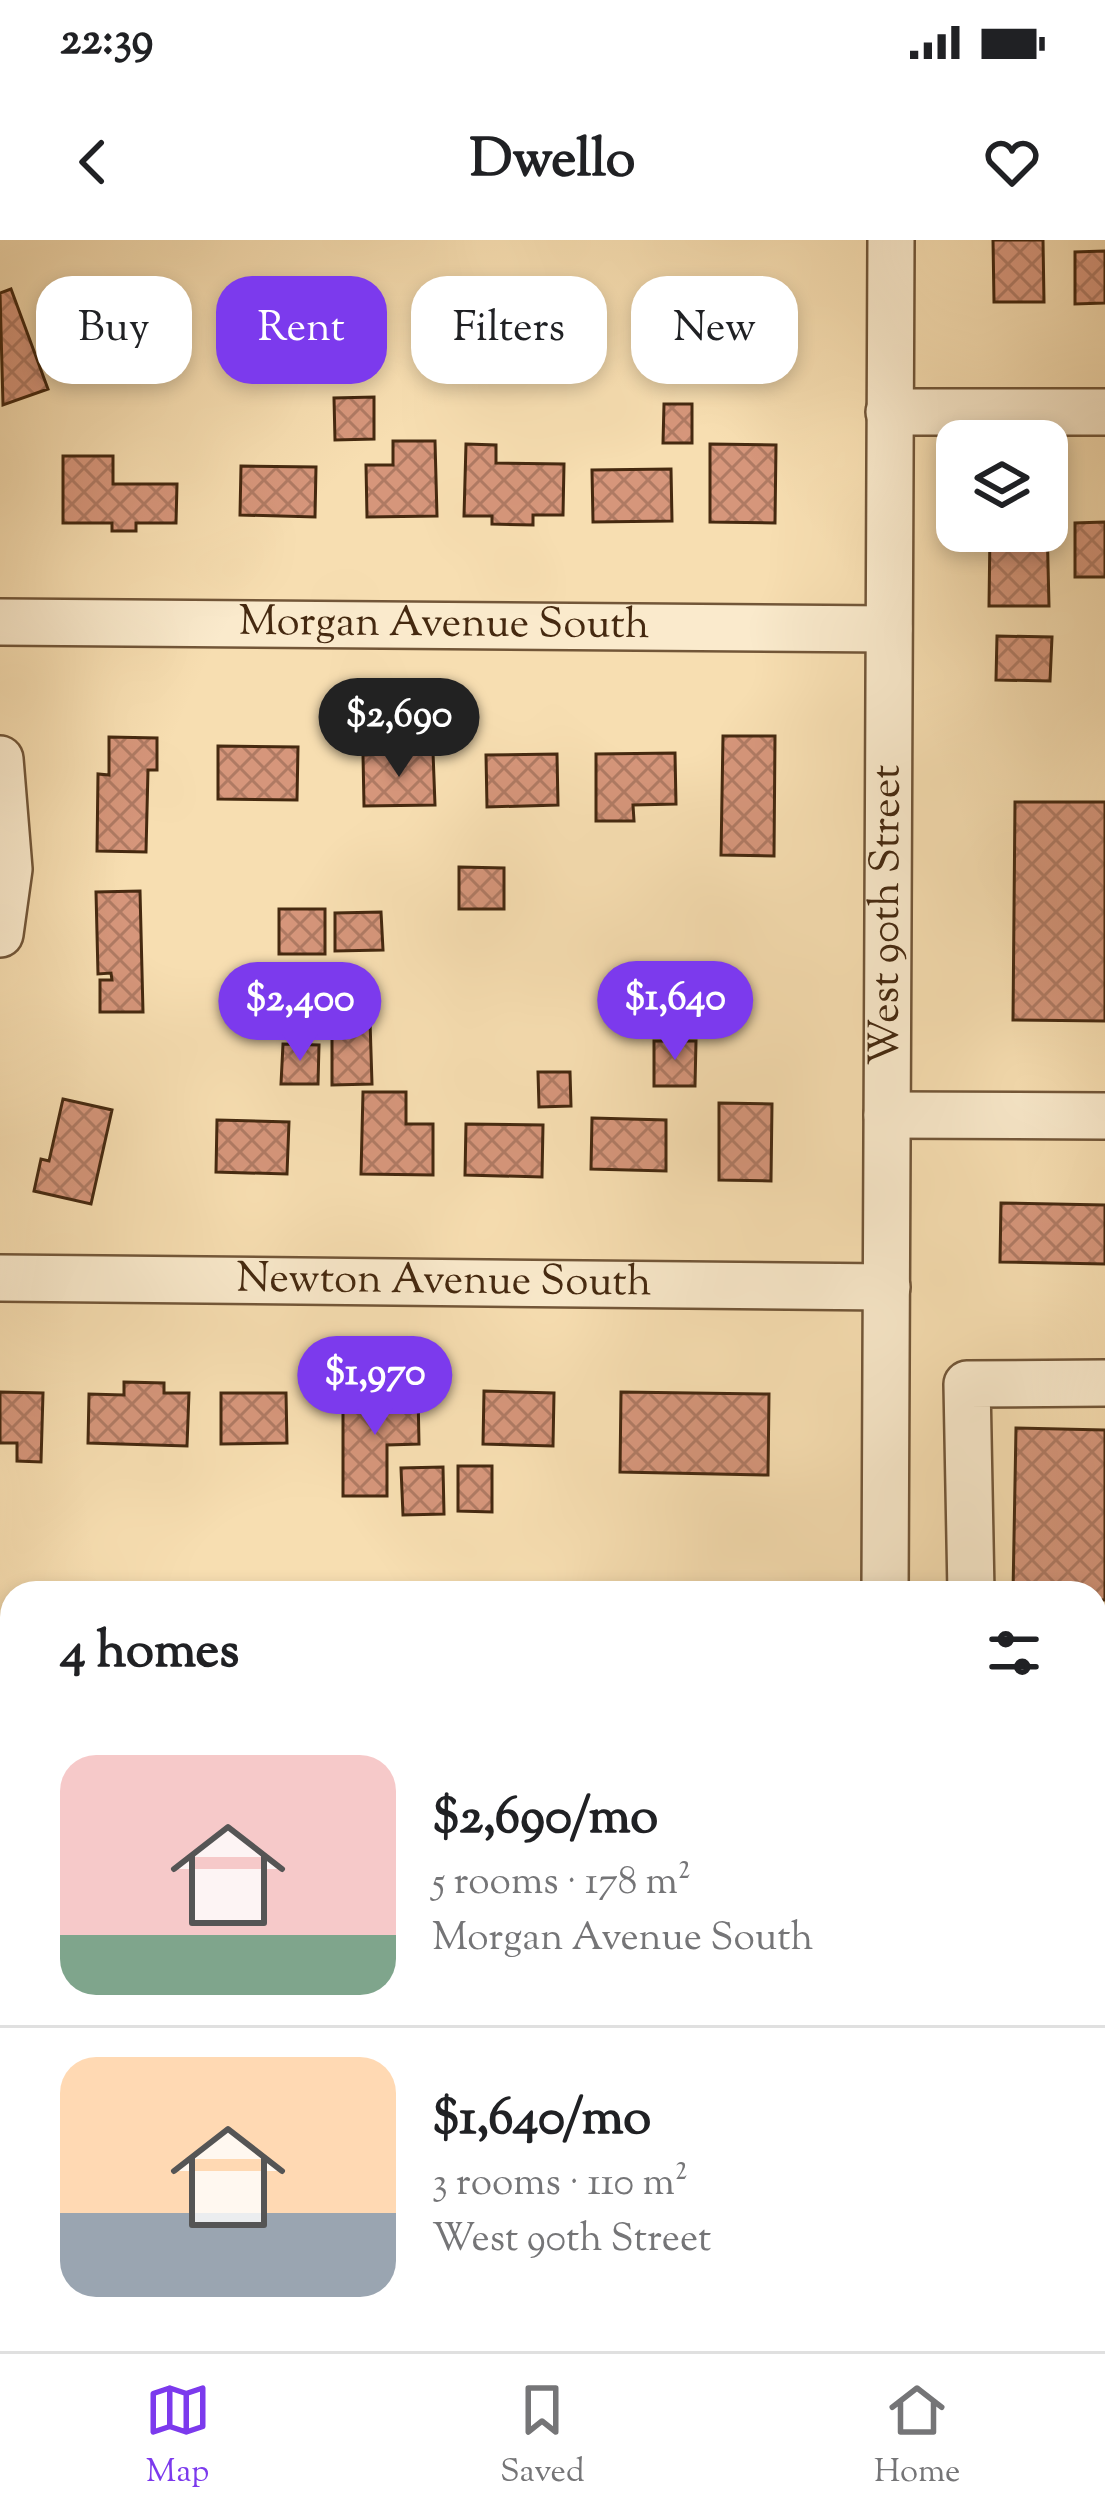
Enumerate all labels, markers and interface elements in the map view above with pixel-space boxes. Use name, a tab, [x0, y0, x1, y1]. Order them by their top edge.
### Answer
text: 22:39	[60, 10, 153, 75]
text: Dwello	[470, 123, 635, 201]
icon: back	[60, 129, 126, 195]
icon: heart	[979, 129, 1045, 195]
chip: Buy	[36, 276, 192, 384]
chip: Rent	[216, 276, 387, 384]
chip: Filters	[411, 276, 607, 384]
chip: New	[631, 276, 798, 384]
map controls	[936, 420, 1068, 552]
button: layers	[936, 420, 1068, 552]
street label: Morgan Avenue South	[238, 594, 650, 657]
pin: $2,690	[301, 678, 497, 780]
text: $2,690	[346, 689, 452, 745]
street label: West 90th Street	[857, 764, 919, 1066]
pin: $1,640	[577, 961, 773, 1063]
pin: $2,400	[202, 962, 398, 1064]
text: $1,640	[624, 972, 726, 1028]
text: $2,400	[245, 973, 355, 1029]
street label: Newton Avenue South	[236, 1250, 652, 1315]
pin: $1,970	[277, 1336, 473, 1438]
text: $1,970	[324, 1347, 426, 1403]
text: 4 homes	[60, 1617, 239, 1690]
icon: filters	[981, 1620, 1047, 1686]
text: $2,690/mo	[432, 1783, 658, 1856]
icon: home	[156, 1803, 300, 1947]
text: 5 rooms · 178 m²	[432, 1856, 691, 1912]
text: Morgan Avenue South	[432, 1912, 813, 1968]
text: $1,640/mo	[432, 2084, 651, 2157]
icon: home	[156, 2105, 300, 2249]
text: 3 rooms · 110 m²	[432, 2157, 688, 2213]
text: West 90th Street	[432, 2213, 711, 2269]
tab: Map	[145, 2377, 211, 2497]
tab: Saved	[500, 2377, 585, 2497]
tab: Home	[874, 2377, 960, 2497]

